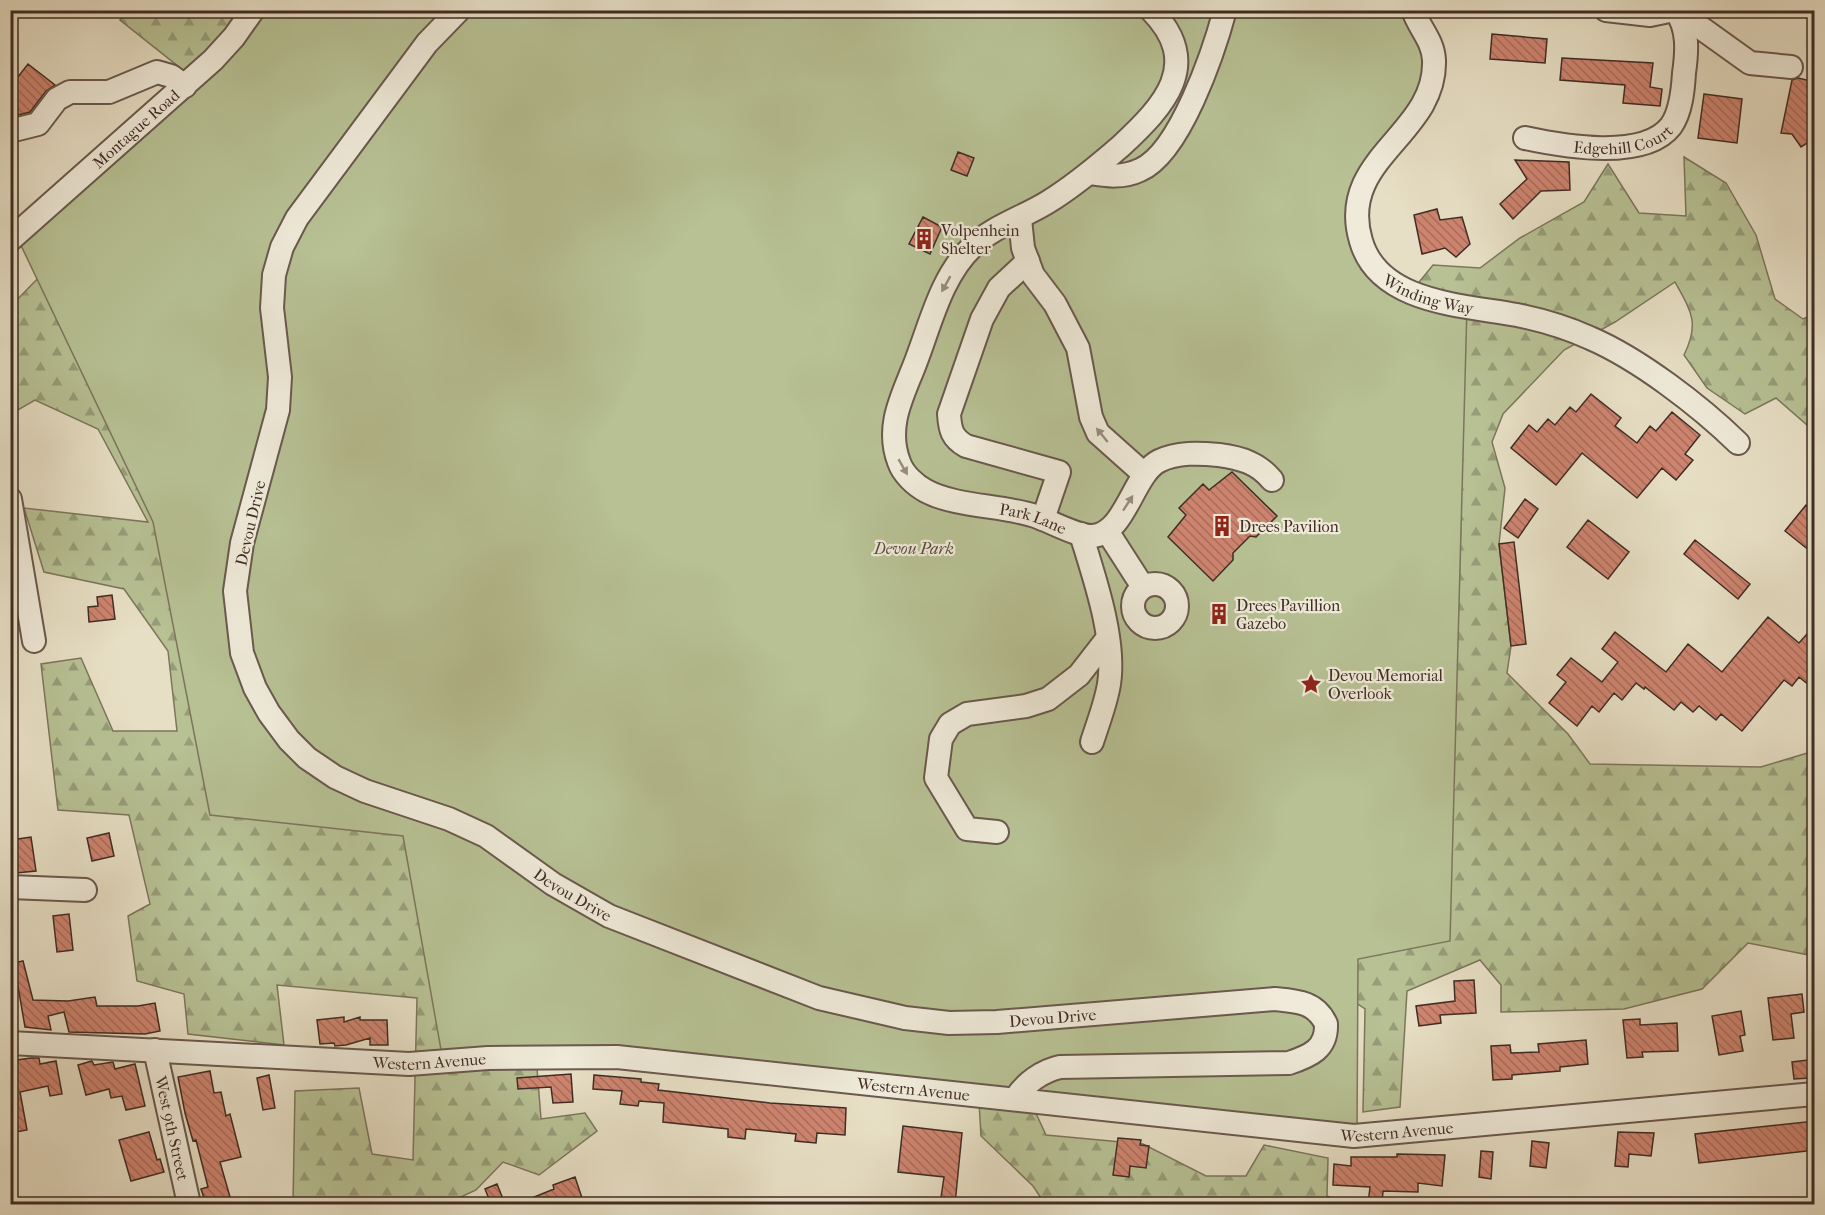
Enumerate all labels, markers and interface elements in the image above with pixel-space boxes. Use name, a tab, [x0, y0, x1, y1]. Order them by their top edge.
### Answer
street label: Montague Road	[89, 85, 184, 172]
street label: Edgehill Court	[1573, 121, 1677, 158]
place label: Volpenhein Shelter	[940, 221, 1020, 258]
building icon: Volpenhein Shelter	[912, 227, 936, 251]
street label: Winding Way	[1378, 270, 1475, 318]
one-way arrow	[941, 276, 952, 292]
one-way arrow	[1095, 427, 1108, 443]
one-way arrow	[898, 459, 908, 476]
street label: Devou Drive	[231, 478, 270, 568]
one-way arrow	[1123, 494, 1134, 511]
street label: Park Lane	[998, 499, 1069, 538]
building icon: Drees Pavilion	[1210, 514, 1234, 538]
place label: Drees Pavilion	[1239, 517, 1339, 536]
park label: Devou Park	[873, 539, 954, 558]
place label: Drees Pavillion Gazebo	[1236, 596, 1341, 633]
building icon: Drees Pavillion Gazebo	[1207, 602, 1231, 626]
place label: Devou Memorial Overlook	[1328, 666, 1444, 703]
place icon: Devou Memorial Overlook	[1299, 672, 1323, 696]
street label: Devou Drive	[530, 864, 615, 925]
street label: Devou Drive	[1008, 1005, 1097, 1031]
street label: Western Avenue	[371, 1049, 487, 1074]
street label: West 9th Street	[151, 1073, 193, 1183]
street label: Western Avenue	[855, 1074, 971, 1105]
street label: Western Avenue	[1338, 1118, 1454, 1146]

